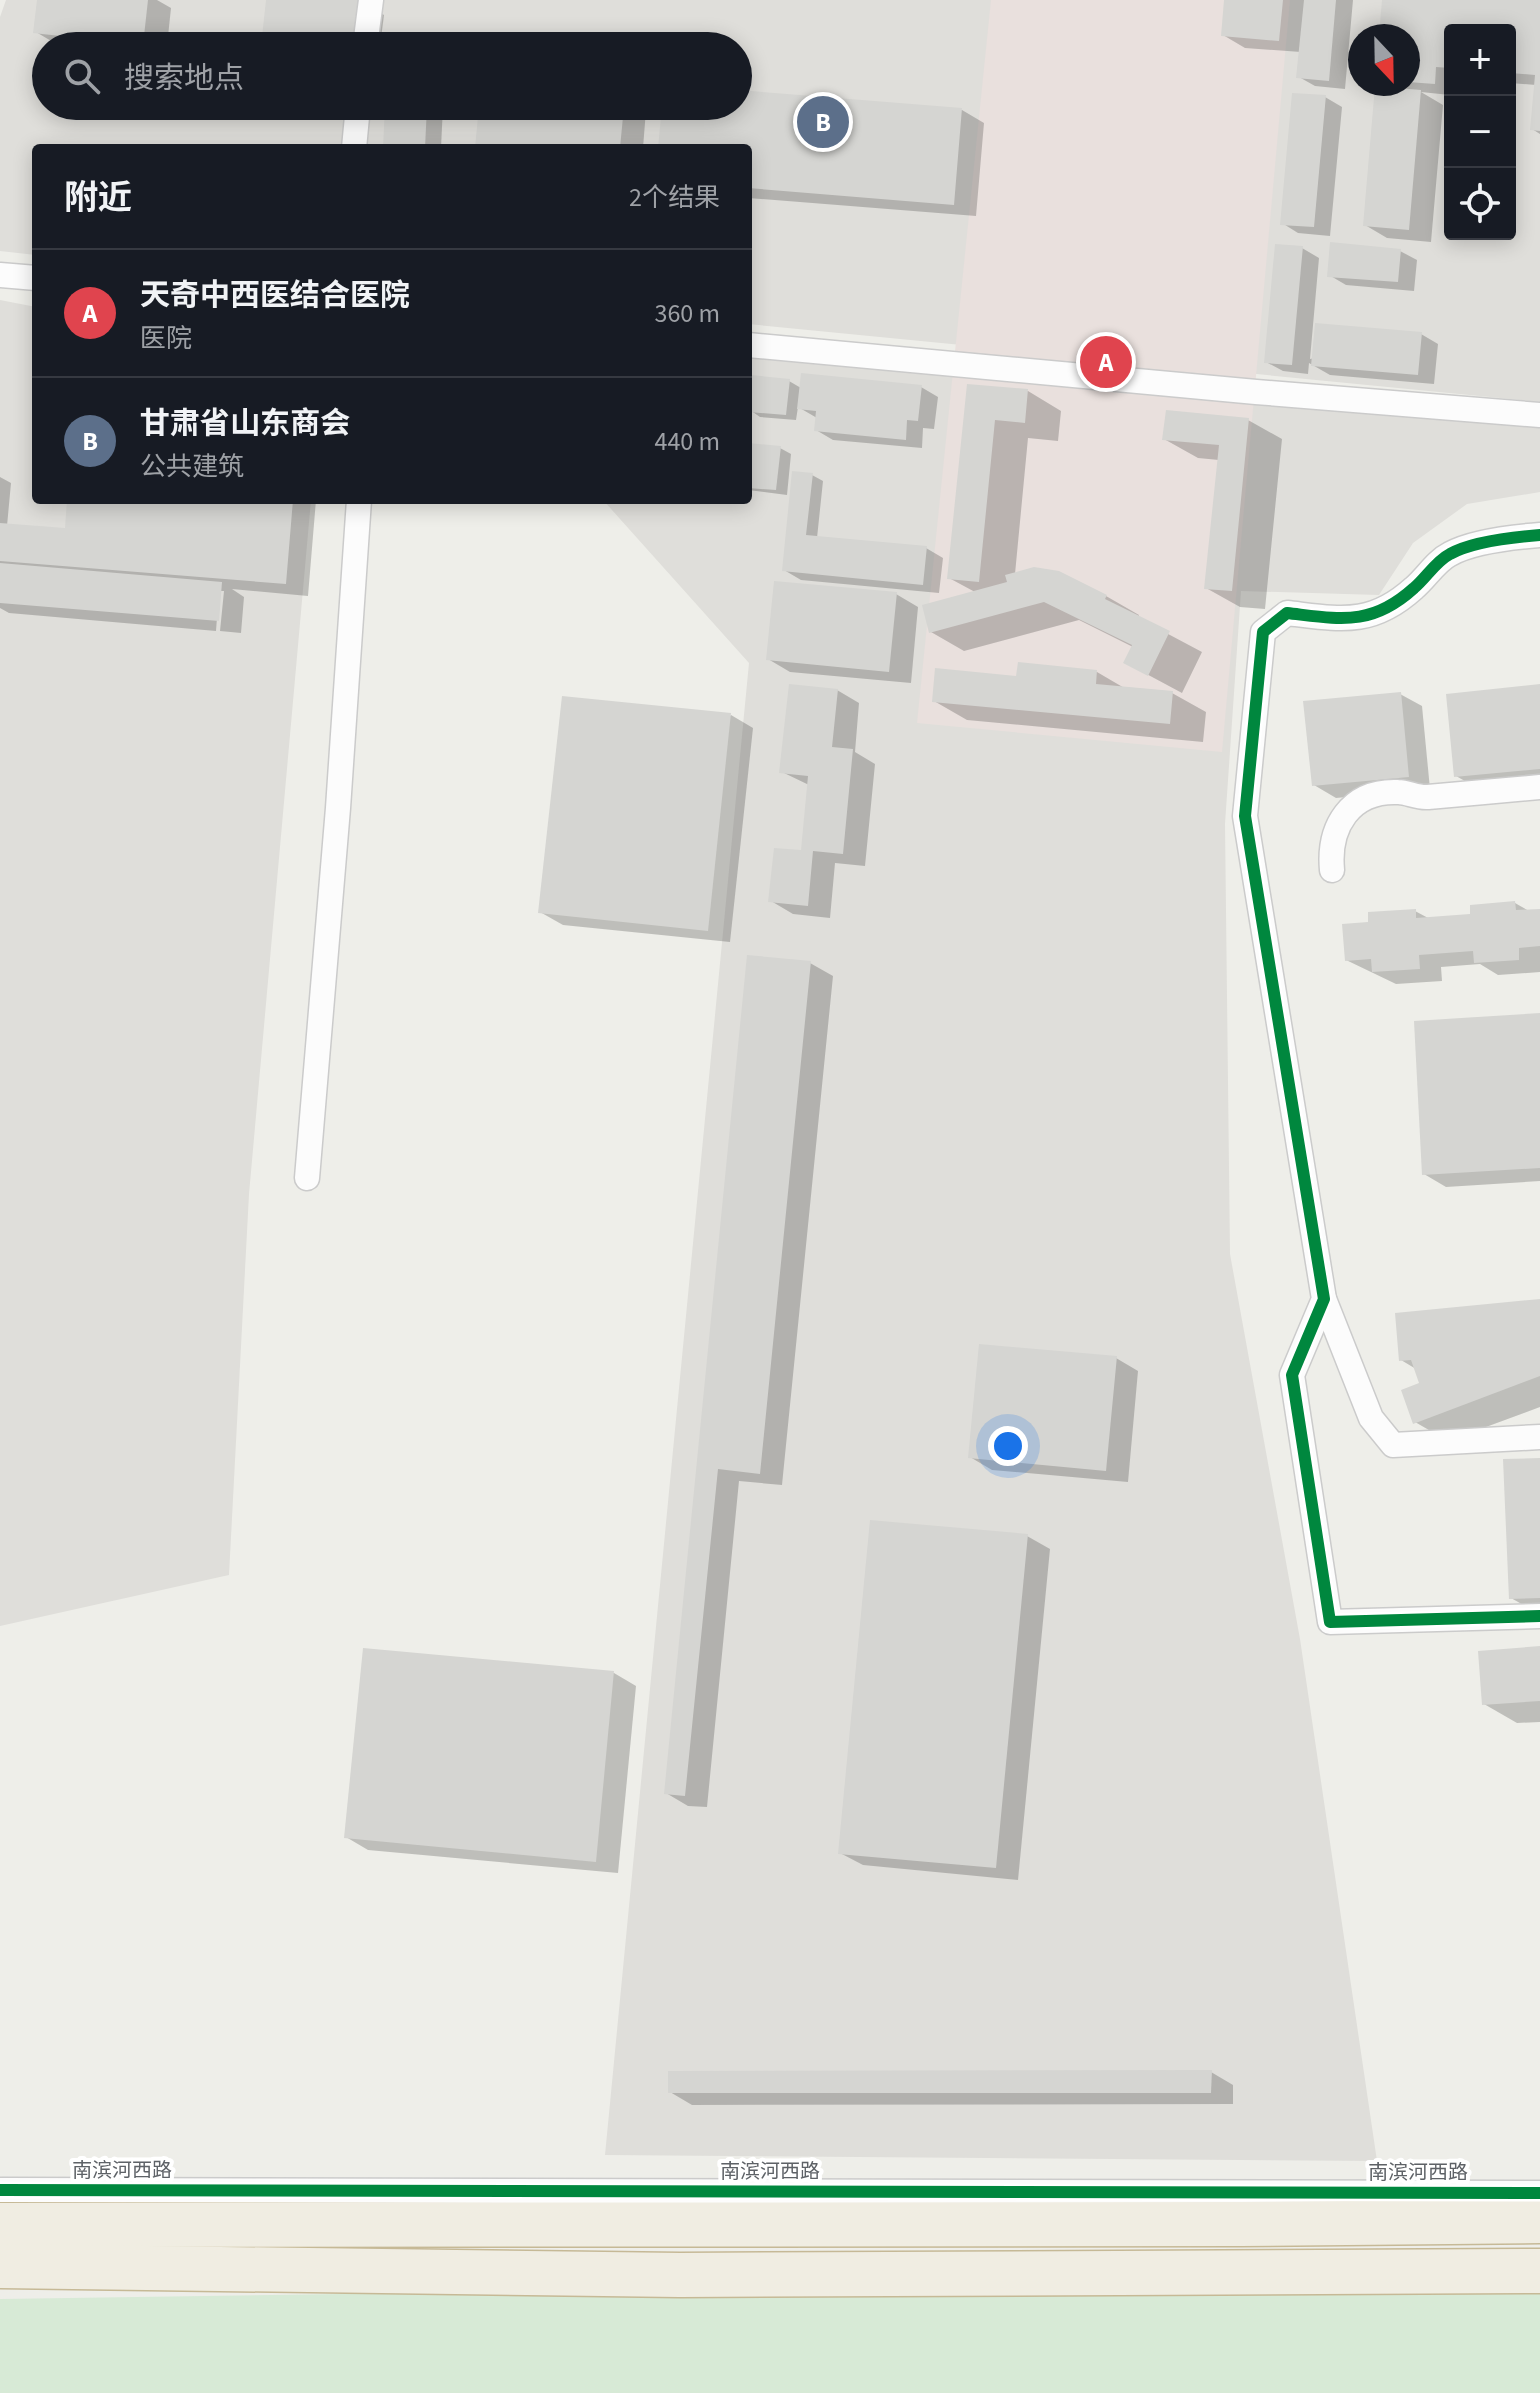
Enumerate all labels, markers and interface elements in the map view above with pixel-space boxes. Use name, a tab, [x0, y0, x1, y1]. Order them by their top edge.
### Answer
north arrow	[1348, 24, 1420, 96]
map controls	[1444, 24, 1516, 240]
button: +	[1444, 24, 1516, 96]
search box	[32, 32, 752, 120]
icon: search	[60, 54, 104, 98]
text: 搜索地点	[124, 57, 244, 100]
pin: B	[797, 92, 849, 152]
button: −	[1444, 96, 1516, 168]
button: locate	[1444, 168, 1516, 240]
text: 附近	[64, 174, 132, 223]
text: 2个结果	[629, 179, 720, 216]
text: 天奇中西医结合医院	[140, 274, 410, 317]
text: A	[83, 295, 97, 332]
text: 360 m	[654, 295, 720, 332]
text: 医院	[140, 320, 192, 357]
pin: A	[1080, 332, 1132, 392]
text: 甘肃省山东商会	[140, 402, 350, 445]
text: B	[82, 423, 98, 460]
text: 440 m	[654, 423, 720, 460]
text: 公共建筑	[140, 448, 244, 485]
your location	[988, 1426, 1028, 1466]
street label: 南滨河西路	[72, 2157, 172, 2185]
street label: 南滨河西路	[720, 2158, 820, 2186]
street label: 南滨河西路	[1368, 2159, 1468, 2187]

